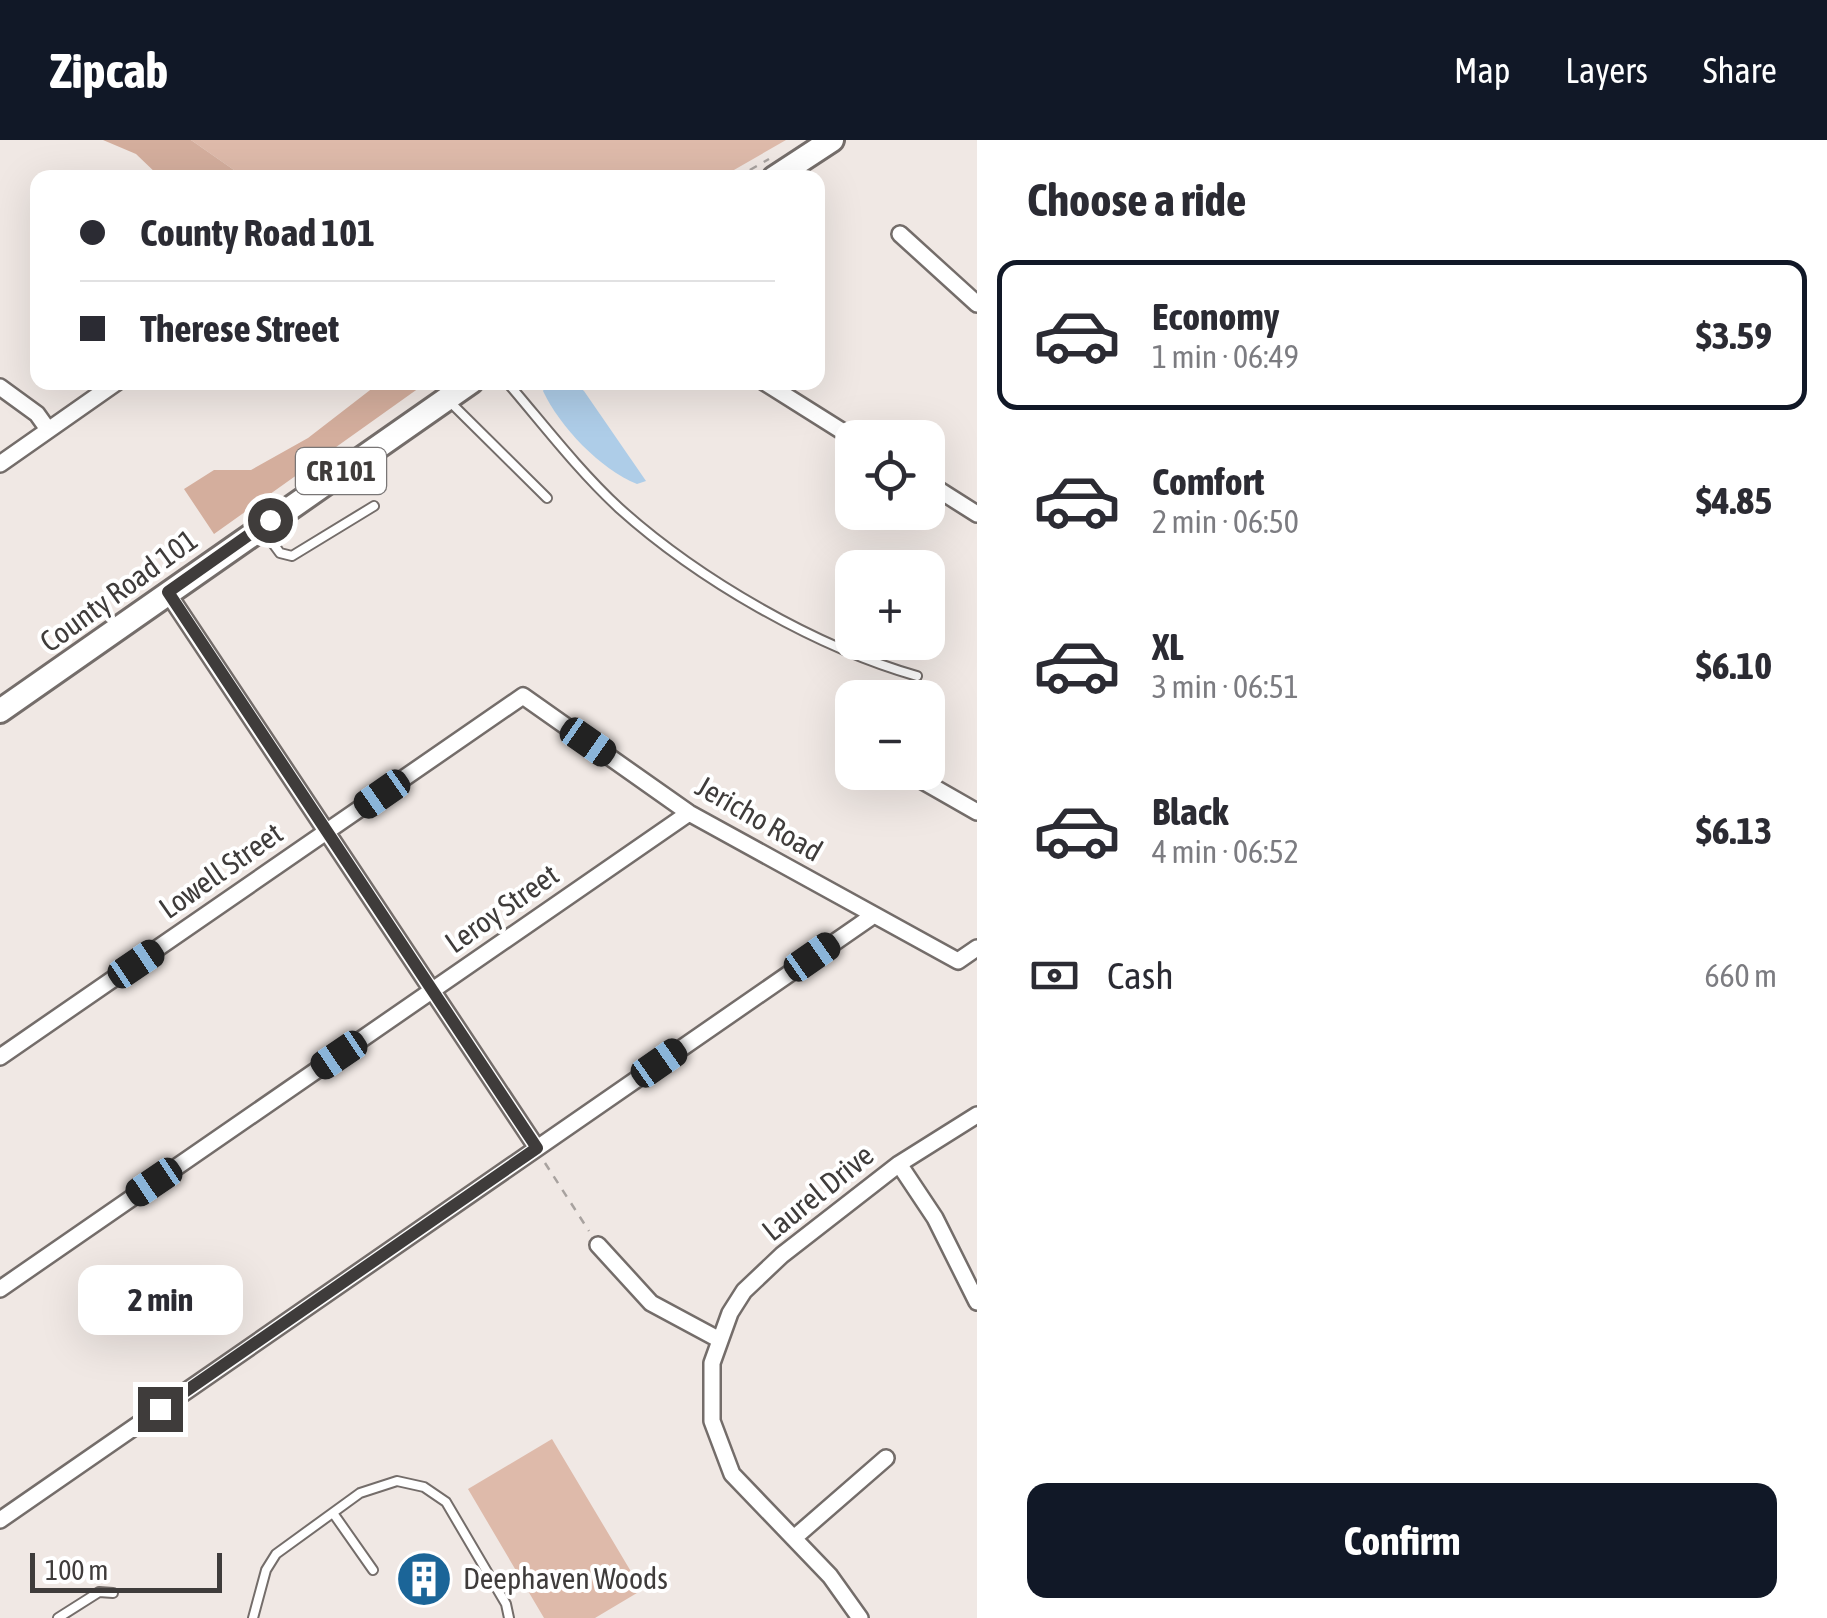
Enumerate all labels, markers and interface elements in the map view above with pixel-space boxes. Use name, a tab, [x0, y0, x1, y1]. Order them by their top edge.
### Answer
text: Zipcab	[50, 43, 168, 98]
text: Map	[1454, 50, 1510, 90]
text: Layers	[1565, 50, 1648, 90]
text: Share	[1703, 50, 1777, 90]
text: Choose a ride	[1027, 174, 1246, 226]
text: County Road 101	[140, 211, 375, 254]
icon: car	[1032, 290, 1122, 380]
text: Economy	[1152, 295, 1279, 338]
text: Therese Street	[140, 307, 339, 350]
text: $3.59	[1696, 314, 1772, 357]
text: 1 min · 06:49	[1152, 338, 1299, 375]
map controls	[835, 420, 945, 790]
button: locate	[835, 420, 945, 530]
road number: CR 101	[296, 448, 386, 494]
icon: car	[1032, 455, 1122, 545]
text: Comfort	[1152, 460, 1264, 503]
text: $4.85	[1696, 479, 1772, 522]
route start	[248, 498, 293, 543]
text: 2 min · 06:50	[1152, 503, 1299, 540]
street label: County Road 101	[33, 522, 203, 658]
button: +	[835, 550, 945, 660]
icon: car	[1032, 620, 1122, 710]
text: XL	[1152, 625, 1184, 668]
text: $6.10	[1696, 644, 1772, 687]
text: 3 min · 06:51	[1152, 668, 1299, 705]
button: −	[835, 680, 945, 790]
car	[555, 713, 621, 771]
car	[349, 765, 415, 823]
street label: Jericho Road	[690, 768, 829, 868]
icon: car	[1032, 785, 1122, 875]
text: Black	[1152, 790, 1229, 833]
text: $6.13	[1696, 809, 1772, 852]
street label: Lowell Street	[152, 815, 289, 925]
text: 4 min · 06:52	[1152, 833, 1299, 870]
street label: Leroy Street	[438, 857, 564, 959]
car	[779, 928, 845, 986]
car	[103, 935, 169, 993]
icon: cash	[1027, 948, 1082, 1003]
text: Cash	[1107, 954, 1174, 997]
text: 660 m	[1704, 957, 1777, 994]
car	[306, 1026, 372, 1084]
car	[626, 1034, 692, 1092]
street label: Laurel Drive	[755, 1137, 880, 1247]
car	[121, 1153, 187, 1211]
callout: 2 min	[78, 1264, 242, 1334]
text: 2 min	[128, 1281, 193, 1318]
route end	[138, 1387, 183, 1432]
button: Confirm	[1027, 1483, 1777, 1598]
scale bar	[30, 1548, 222, 1592]
building icon: Deephaven Woods	[394, 1549, 454, 1609]
text: 100 m	[45, 1554, 108, 1586]
place label: Deephaven Woods	[463, 1561, 668, 1595]

